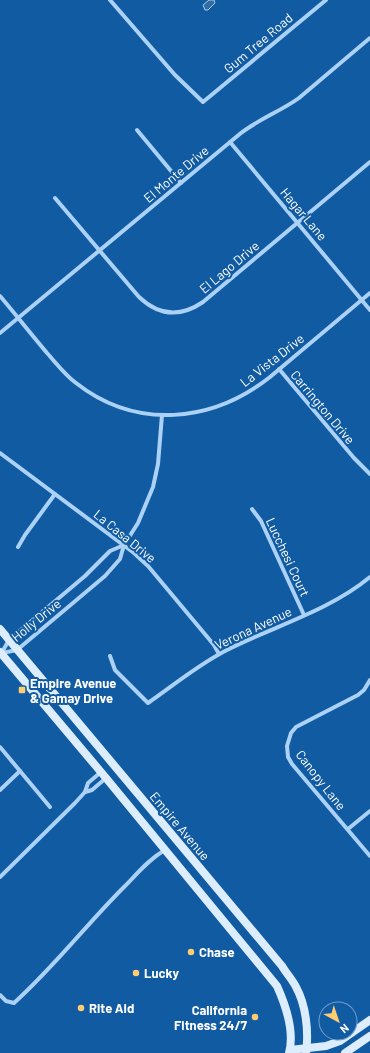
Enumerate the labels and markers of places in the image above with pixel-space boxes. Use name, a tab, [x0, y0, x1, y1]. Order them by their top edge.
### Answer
place label: Empire Avenue & Gamay Drive	[30, 675, 116, 706]
marker: Empire Avenue & Gamay Drive	[17, 685, 27, 695]
place label: Chase	[199, 944, 235, 960]
marker: Chase	[186, 947, 196, 957]
place label: Lucky	[144, 965, 179, 981]
marker: Lucky	[131, 968, 141, 978]
place label: Rite Aid	[89, 1000, 134, 1016]
place label: California Fitness 24/7	[174, 1002, 248, 1033]
marker: Rite Aid	[76, 1003, 86, 1013]
marker: California Fitness 24/7	[250, 1012, 260, 1022]

